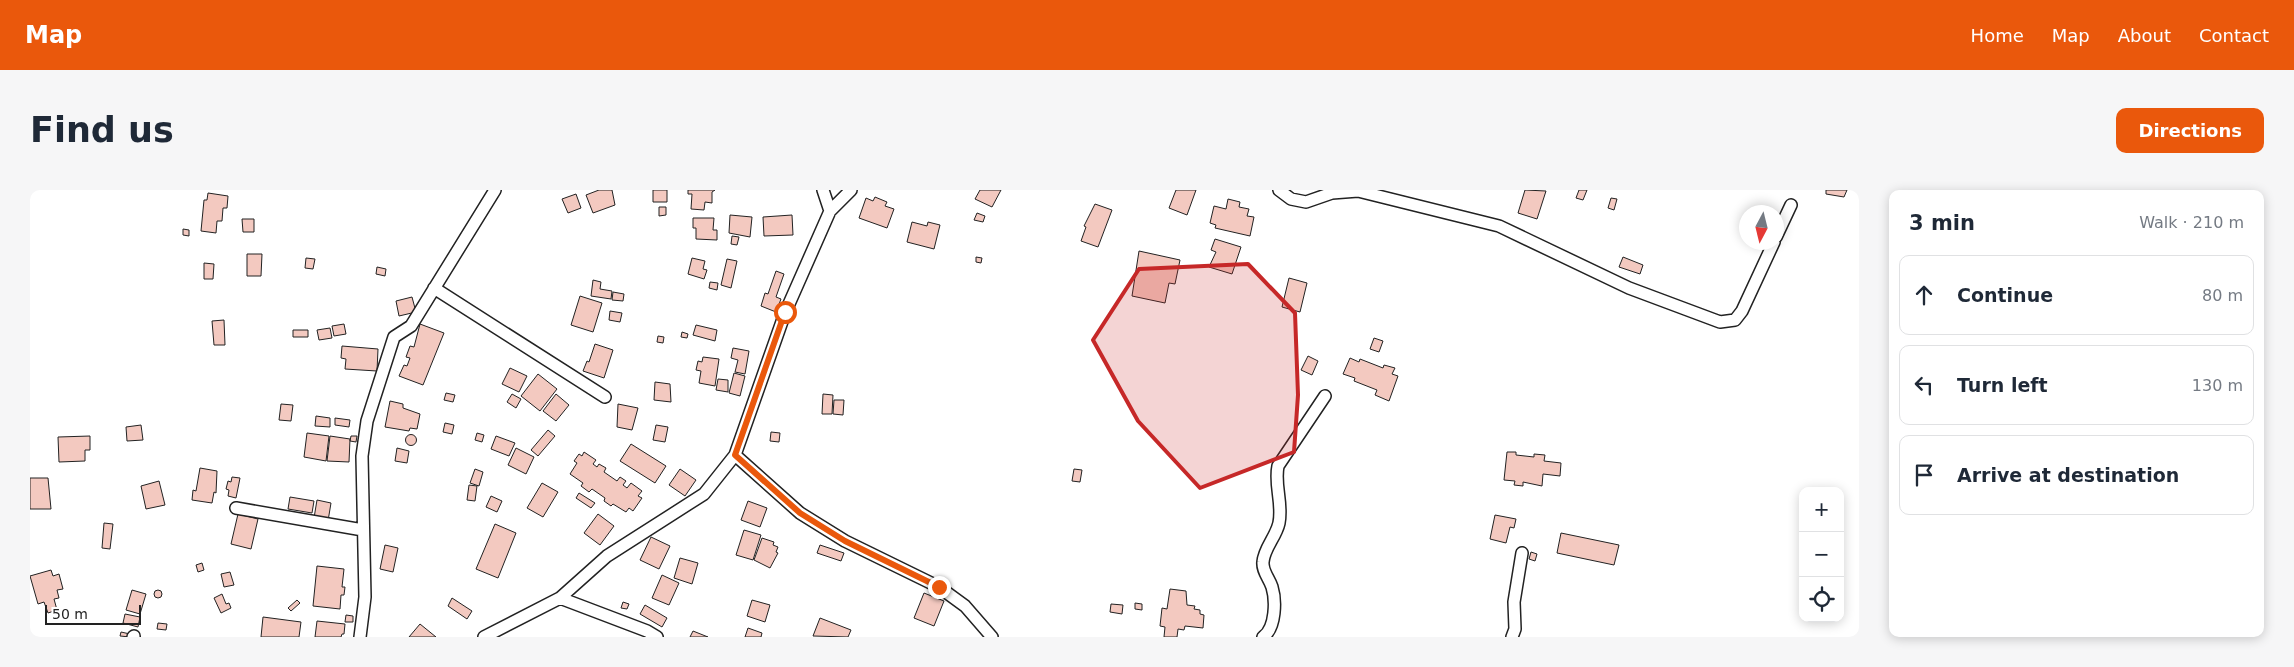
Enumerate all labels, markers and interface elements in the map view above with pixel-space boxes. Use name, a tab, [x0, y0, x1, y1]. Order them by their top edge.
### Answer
text: Map	[25, 21, 82, 49]
text: Home	[1971, 25, 2024, 46]
text: Map	[2052, 25, 2090, 46]
text: About	[2118, 25, 2171, 46]
text: Contact	[2199, 25, 2269, 46]
button: Directions	[2116, 108, 2264, 153]
text: Find us	[30, 110, 174, 150]
north arrow	[1739, 205, 1784, 250]
text: 3 min	[1909, 211, 1975, 235]
text: Walk · 210 m	[2139, 213, 2244, 232]
icon: ahead	[1910, 281, 1938, 309]
text: Continue	[1957, 284, 2053, 306]
text: 80 m	[2202, 286, 2243, 305]
route start	[774, 301, 797, 324]
icon: left	[1910, 371, 1938, 399]
text: Turn left	[1957, 374, 2048, 396]
text: 130 m	[2192, 376, 2243, 395]
icon: arrive	[1910, 461, 1938, 489]
text: Arrive at destination	[1957, 464, 2179, 486]
map controls	[1799, 487, 1844, 622]
button: +	[1799, 487, 1844, 532]
button: −	[1799, 532, 1844, 577]
route end	[928, 576, 951, 599]
button: locate	[1799, 577, 1844, 622]
scale bar	[45, 602, 141, 625]
text: 50 m	[52, 606, 88, 622]

